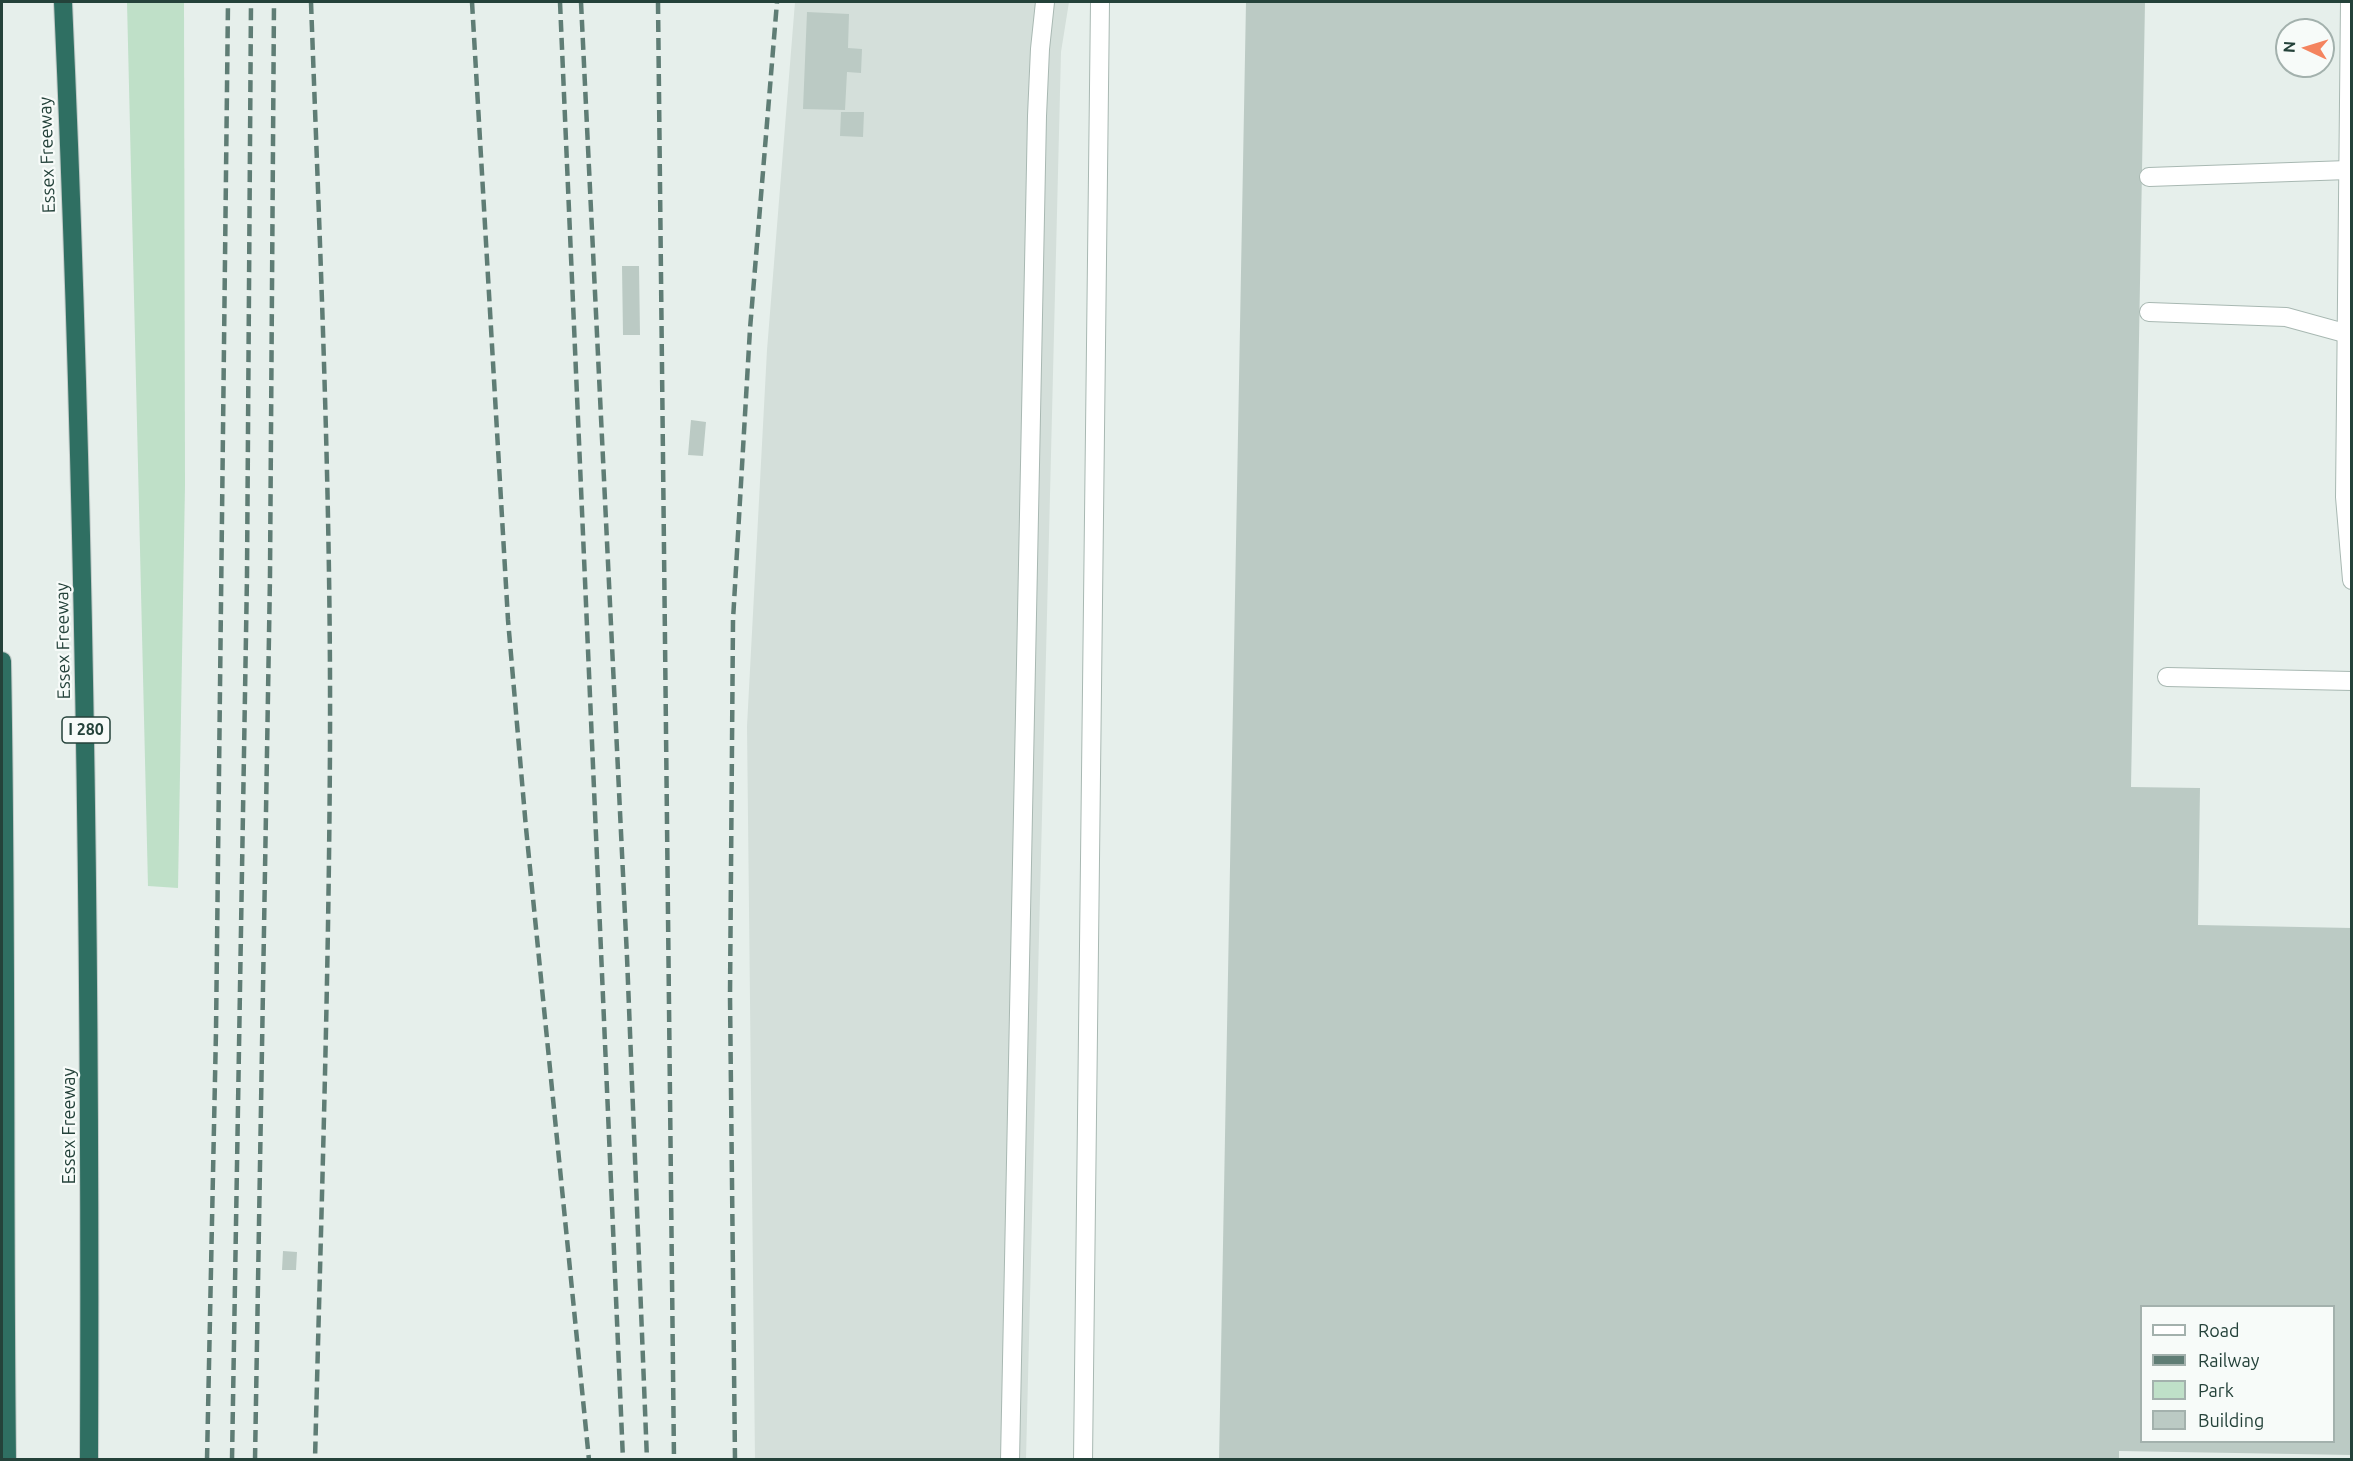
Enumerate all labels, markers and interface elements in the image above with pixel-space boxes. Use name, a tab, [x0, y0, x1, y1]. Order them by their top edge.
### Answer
north arrow	[2275, 18, 2335, 78]
text: N	[2280, 40, 2298, 53]
street label: Essex Freeway	[34, 96, 60, 214]
street label: Essex Freeway	[51, 583, 75, 699]
road number: I 280	[62, 717, 110, 743]
street label: Essex Freeway	[58, 1068, 80, 1184]
legend	[2140, 1305, 2335, 1443]
text: Road	[2198, 1320, 2240, 1340]
text: Railway	[2198, 1350, 2259, 1370]
text: Park	[2198, 1380, 2234, 1400]
text: Building	[2198, 1410, 2264, 1430]

